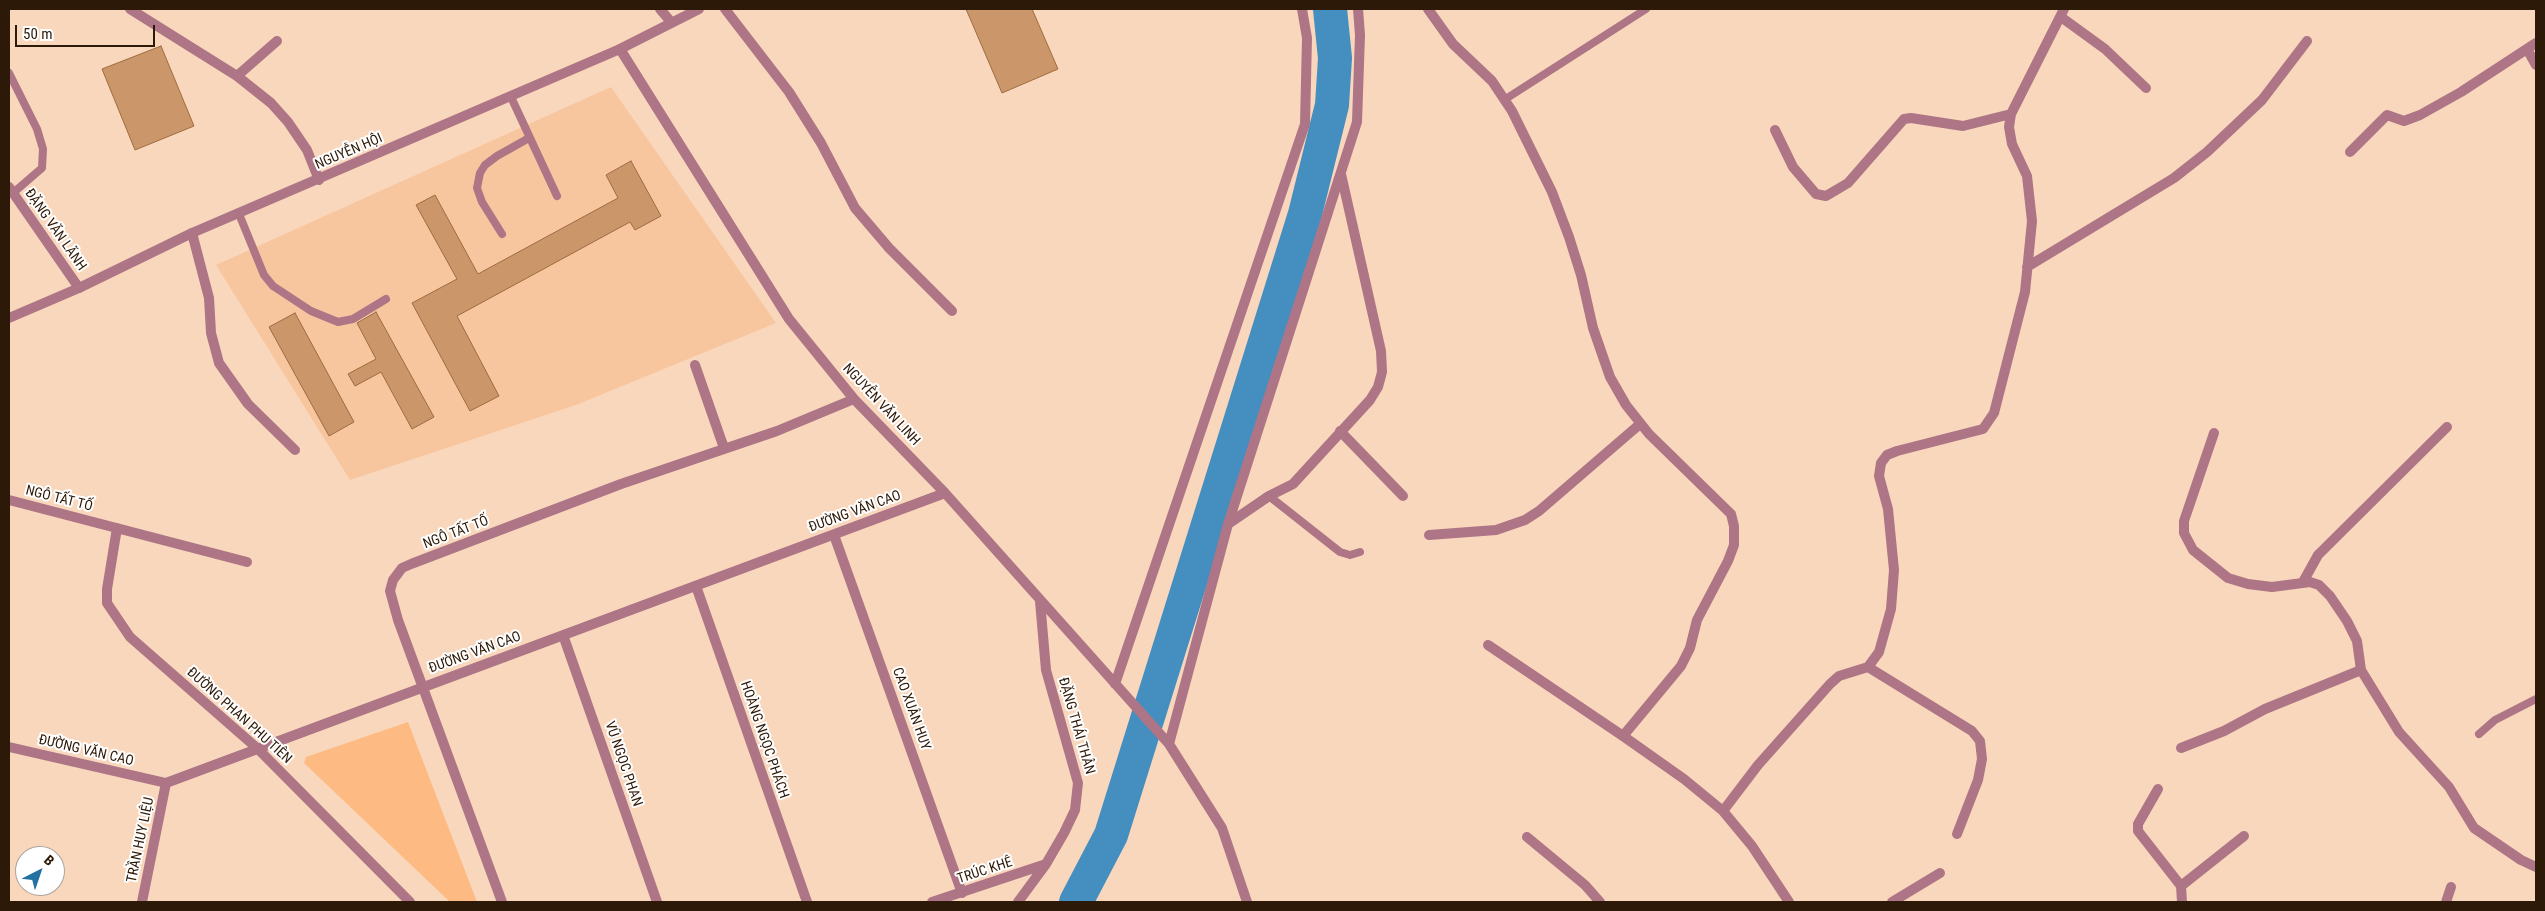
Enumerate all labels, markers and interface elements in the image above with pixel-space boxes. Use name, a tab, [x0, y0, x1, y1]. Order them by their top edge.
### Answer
scale bar	[18, 15, 158, 47]
text: 50 m	[23, 25, 53, 43]
street label: NGUYỄN HỘI	[313, 130, 385, 174]
street label: ĐẶNG VĂN LÃNH	[21, 186, 89, 274]
street label: NGUYỄN VĂN LINH	[839, 361, 923, 449]
street label: NGÔ TẤT TỐ	[24, 483, 94, 515]
street label: ĐƯỜNG VĂN CAO	[807, 488, 903, 536]
street label: NGÔ TẤT TỐ	[421, 513, 491, 553]
street label: ĐƯỜNG VĂN CAO	[427, 629, 523, 677]
street label: ĐƯỜNG PHAN PHU TIÊN	[183, 664, 295, 768]
street label: CAO XUÂN HUY	[888, 665, 934, 753]
street label: ĐẶNG THÁI THÂN	[1054, 676, 1098, 776]
street label: HOÀNG NGỌC PHÁCH	[736, 679, 792, 801]
street label: VŨ NGỌC PHAN	[601, 719, 645, 809]
street label: ĐƯỜNG VĂN CAO	[37, 732, 135, 770]
street label: TRẦN HUY LIỆU	[124, 796, 158, 884]
north arrow	[15, 846, 65, 896]
text: B	[41, 852, 57, 869]
street label: TRÚC KHÊ	[955, 854, 1015, 888]

